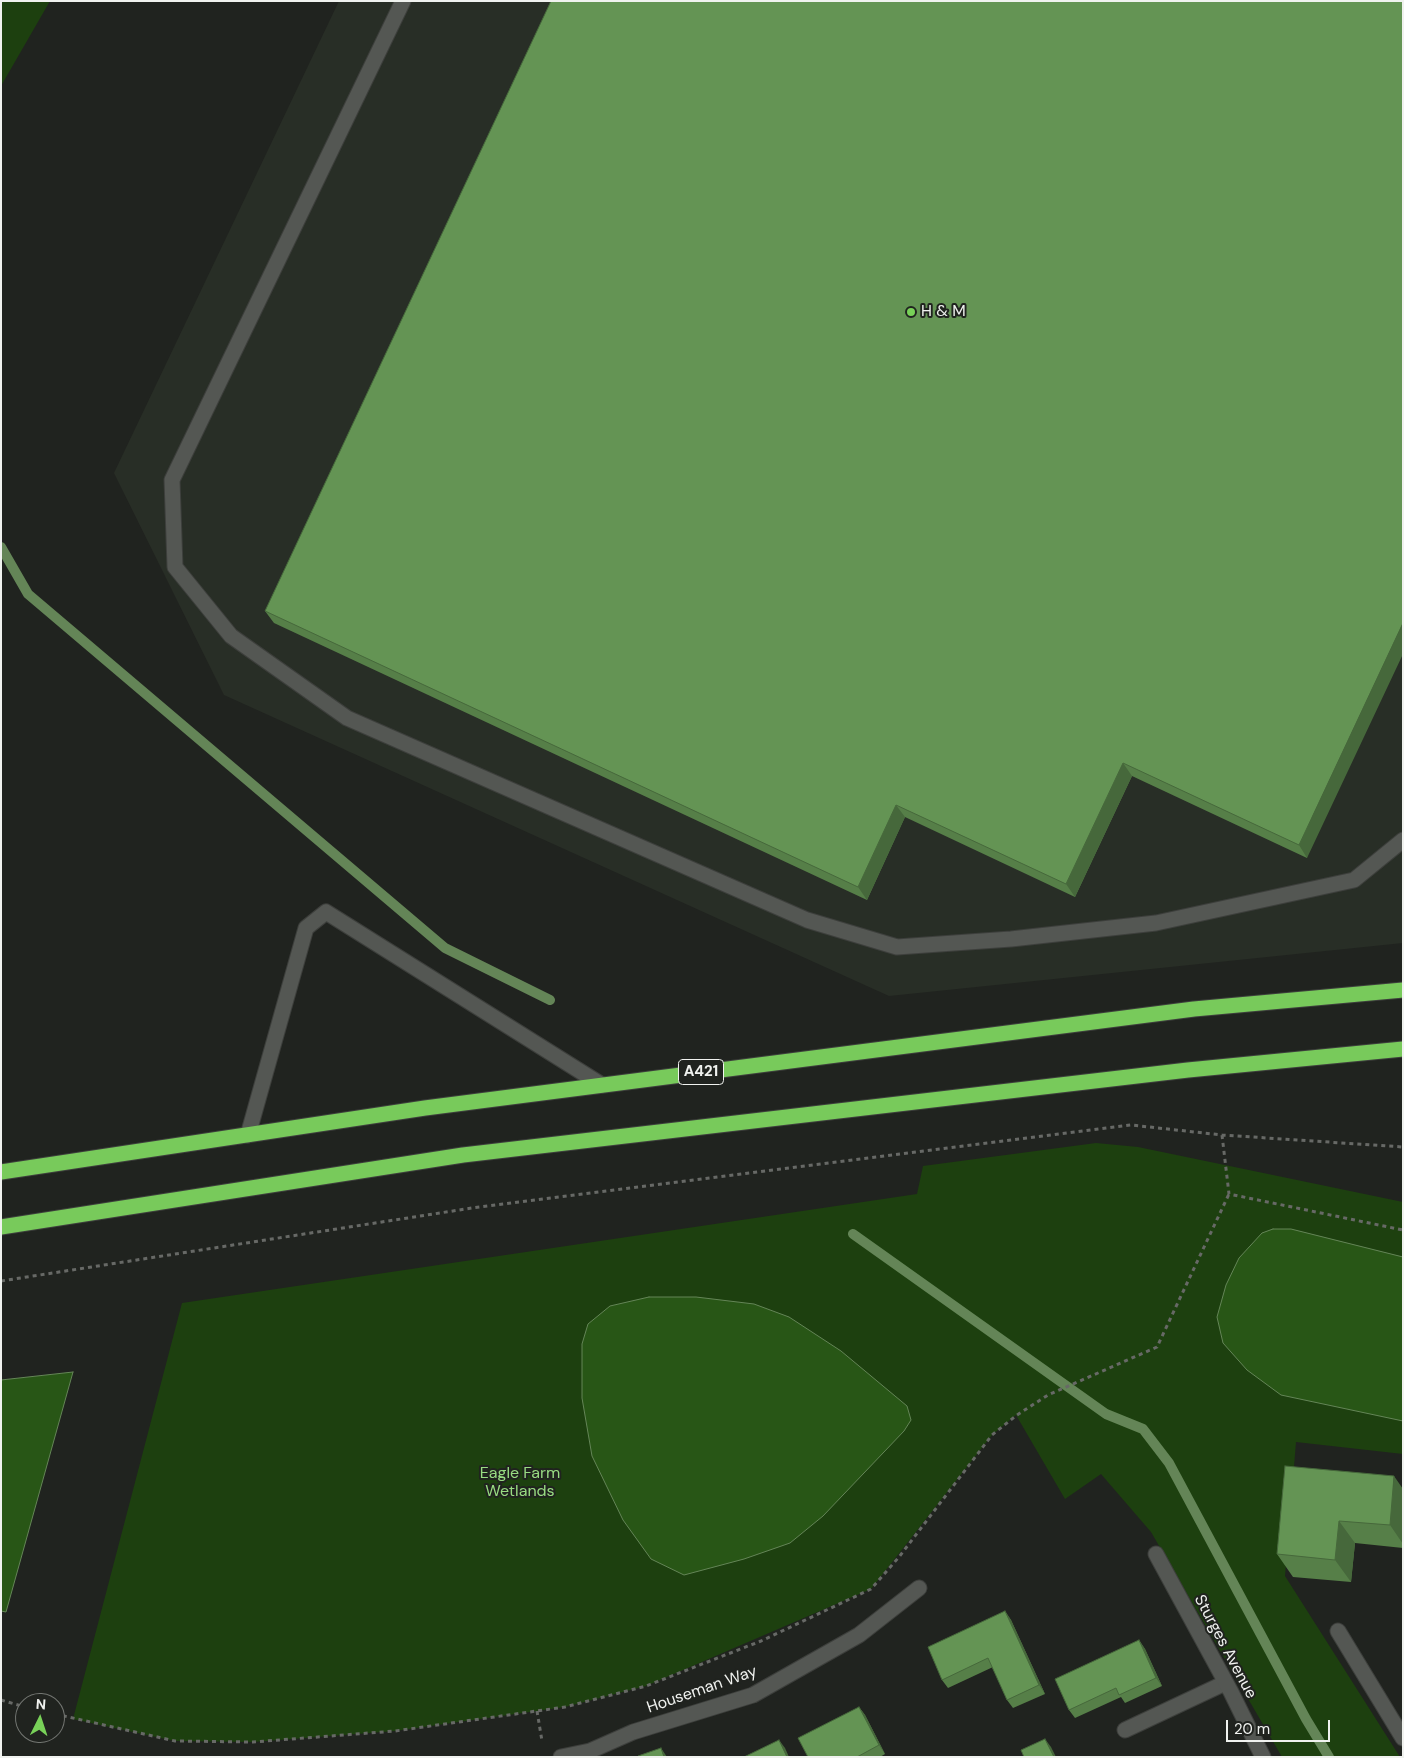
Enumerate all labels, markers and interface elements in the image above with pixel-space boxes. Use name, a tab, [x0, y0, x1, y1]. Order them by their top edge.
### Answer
place label: H & M	[921, 302, 966, 322]
marker: H & M	[905, 306, 917, 318]
road number: A421	[678, 1060, 724, 1084]
park label: Eagle Farm Wetlands	[480, 1464, 560, 1502]
street label: Sturges Avenue	[1190, 1592, 1260, 1702]
street label: Houseman Way	[644, 1662, 760, 1718]
north arrow	[15, 1693, 65, 1743]
text: N	[35, 1695, 47, 1713]
scale bar	[1229, 1710, 1333, 1742]
text: 20 m	[1234, 1719, 1270, 1739]

